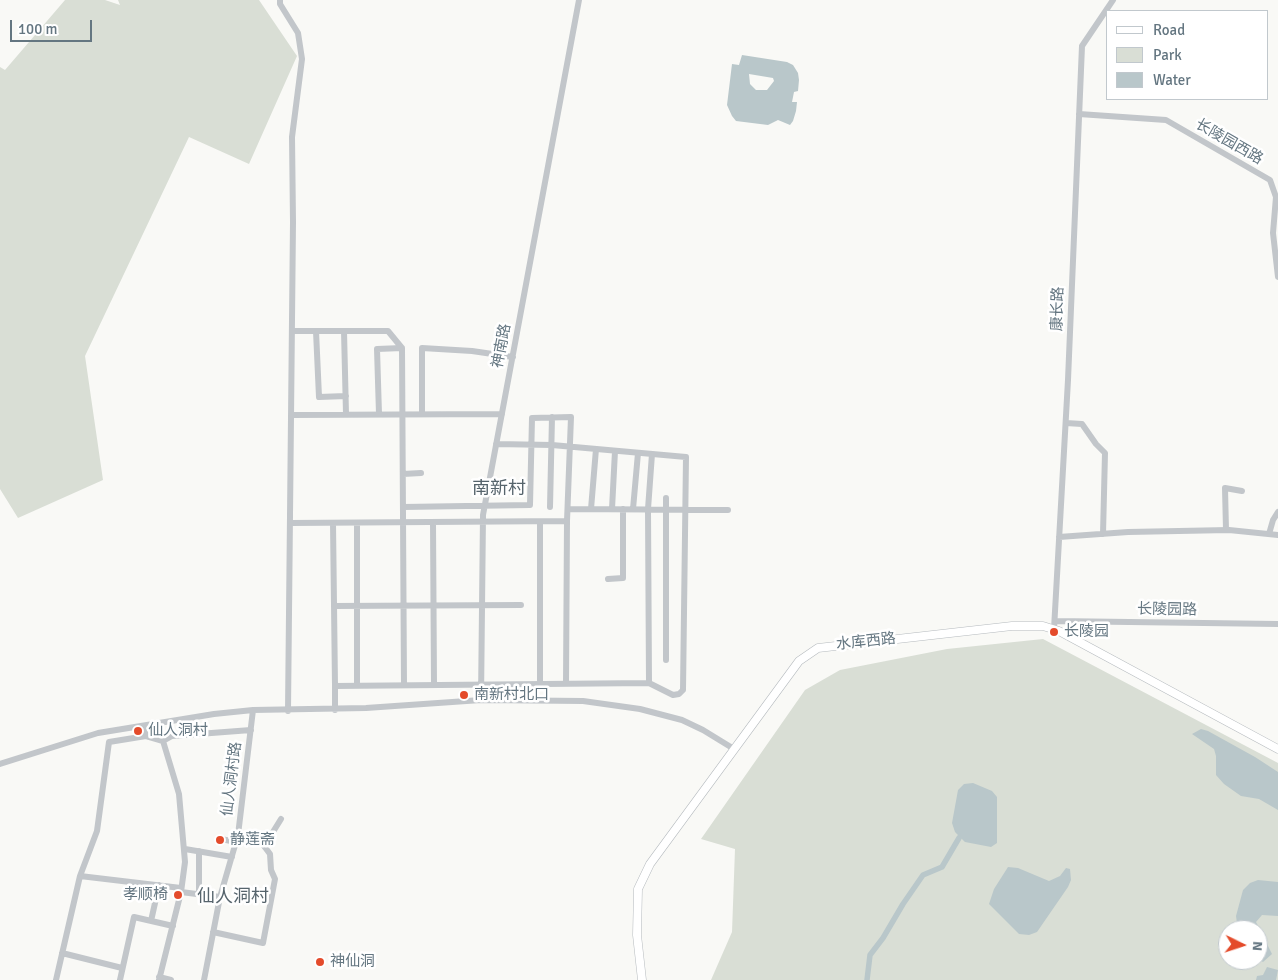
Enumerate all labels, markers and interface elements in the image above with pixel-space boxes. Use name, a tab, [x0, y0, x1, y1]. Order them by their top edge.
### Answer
scale bar	[12, 10, 95, 42]
legend	[1106, 10, 1268, 100]
text: 100 m	[18, 20, 58, 38]
text: Road	[1153, 21, 1185, 39]
text: Park	[1153, 46, 1182, 64]
text: Water	[1153, 71, 1191, 89]
street label: 长陵园西路	[1192, 115, 1266, 169]
street label: 康长路	[1048, 286, 1068, 332]
street label: 神南路	[489, 322, 515, 370]
district label: 南新村	[472, 478, 526, 500]
street label: 长陵园路	[1137, 600, 1197, 620]
place label: 长陵园	[1064, 623, 1109, 641]
marker: 长陵园	[1048, 626, 1060, 638]
street label: 水库西路	[835, 630, 897, 654]
place label: 南新村北口	[474, 686, 549, 704]
marker: 南新村北口	[458, 689, 470, 701]
place label: 仙人洞村	[148, 722, 208, 740]
marker: 仙人洞村	[132, 725, 144, 737]
street label: 仙人洞村路	[218, 741, 246, 817]
place label: 静莲斋	[230, 831, 275, 849]
marker: 静莲斋	[214, 834, 226, 846]
place label: 孝顺椅	[123, 886, 168, 904]
district label: 仙人洞村	[197, 886, 269, 908]
marker: 孝顺椅	[172, 889, 184, 901]
north arrow	[1218, 920, 1268, 970]
text: N	[1249, 941, 1266, 951]
place label: 神仙洞	[330, 953, 375, 971]
marker: 神仙洞	[314, 956, 326, 968]

